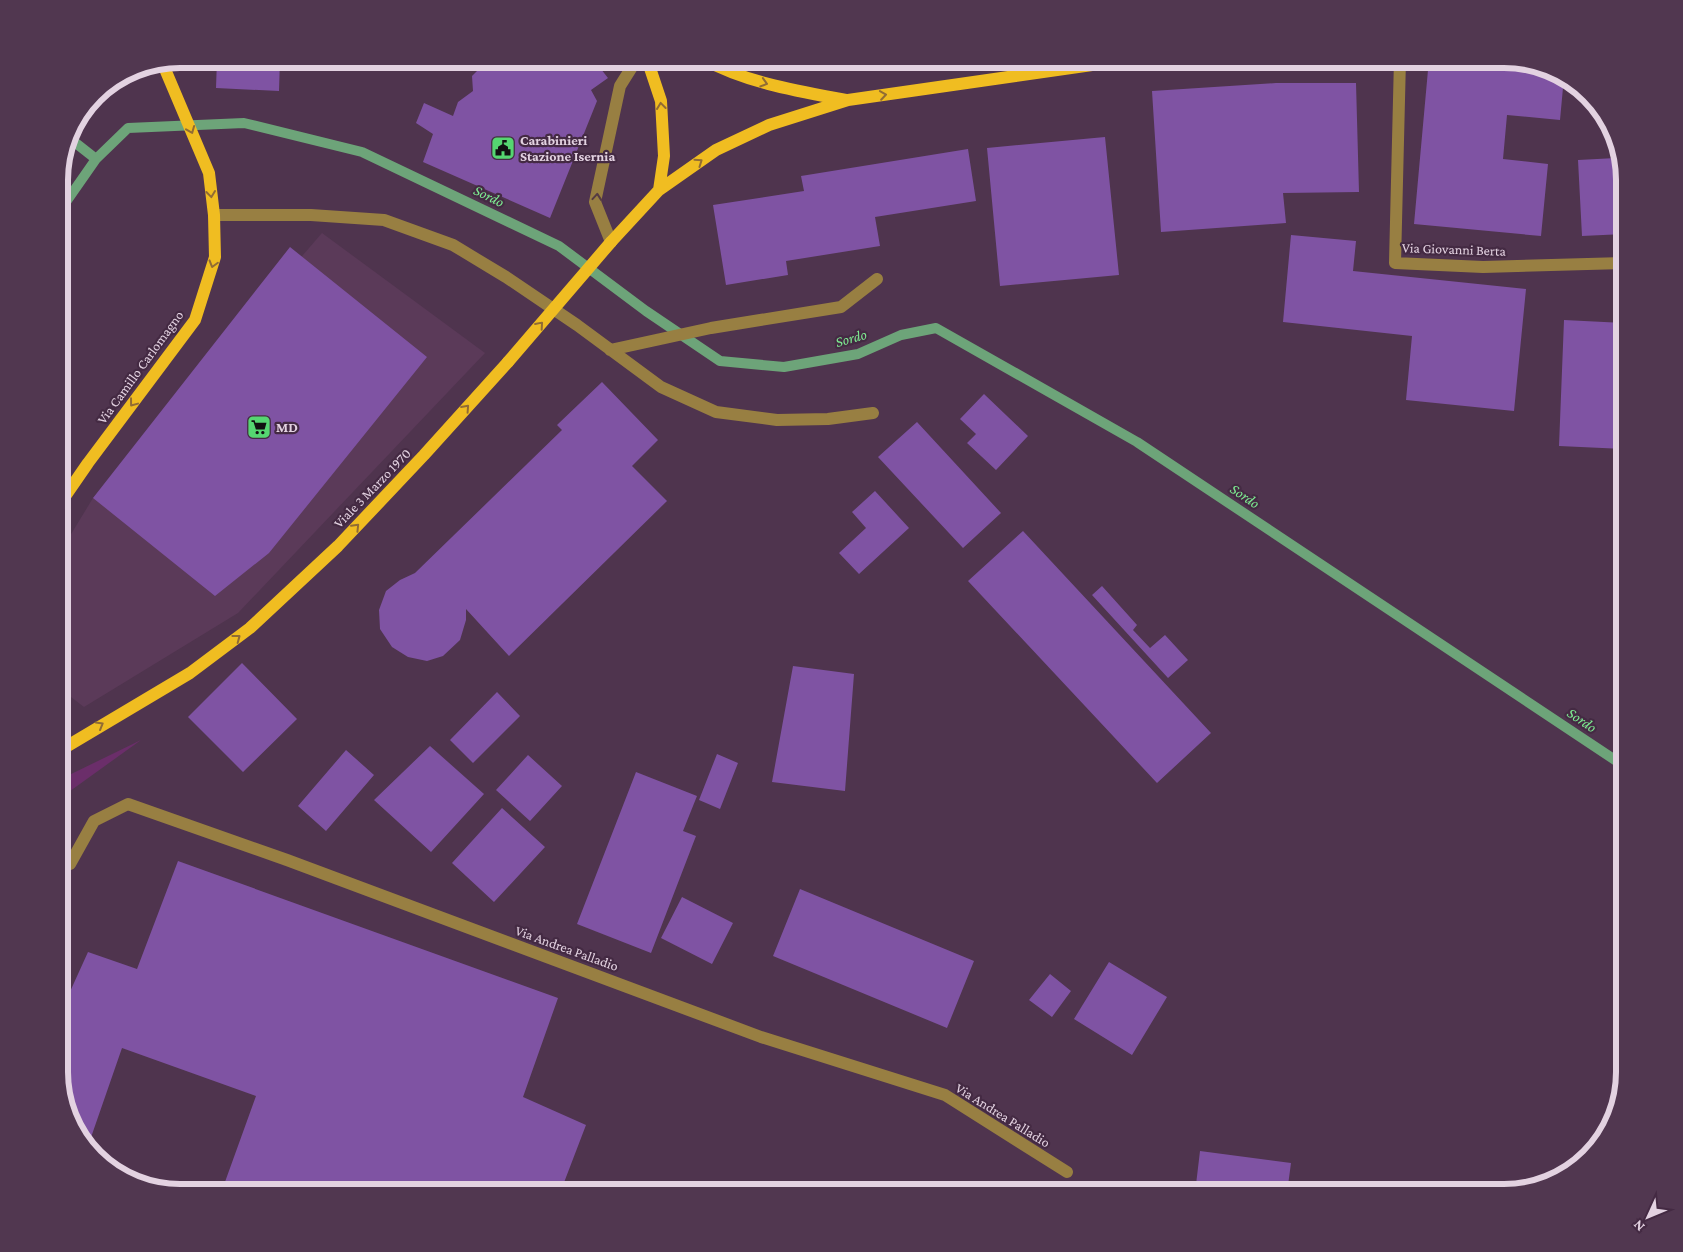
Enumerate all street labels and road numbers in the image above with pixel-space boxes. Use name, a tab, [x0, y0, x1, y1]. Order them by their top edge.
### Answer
street label: Via Giovanni Berta	[1402, 239, 1507, 259]
street label: Via Camillo Carlomagno	[94, 307, 187, 427]
street label: Viale 3 Marzo 1970	[330, 445, 414, 531]
street label: Via Andrea Palladio	[513, 922, 621, 974]
street label: Via Andrea Palladio	[953, 1079, 1053, 1151]

